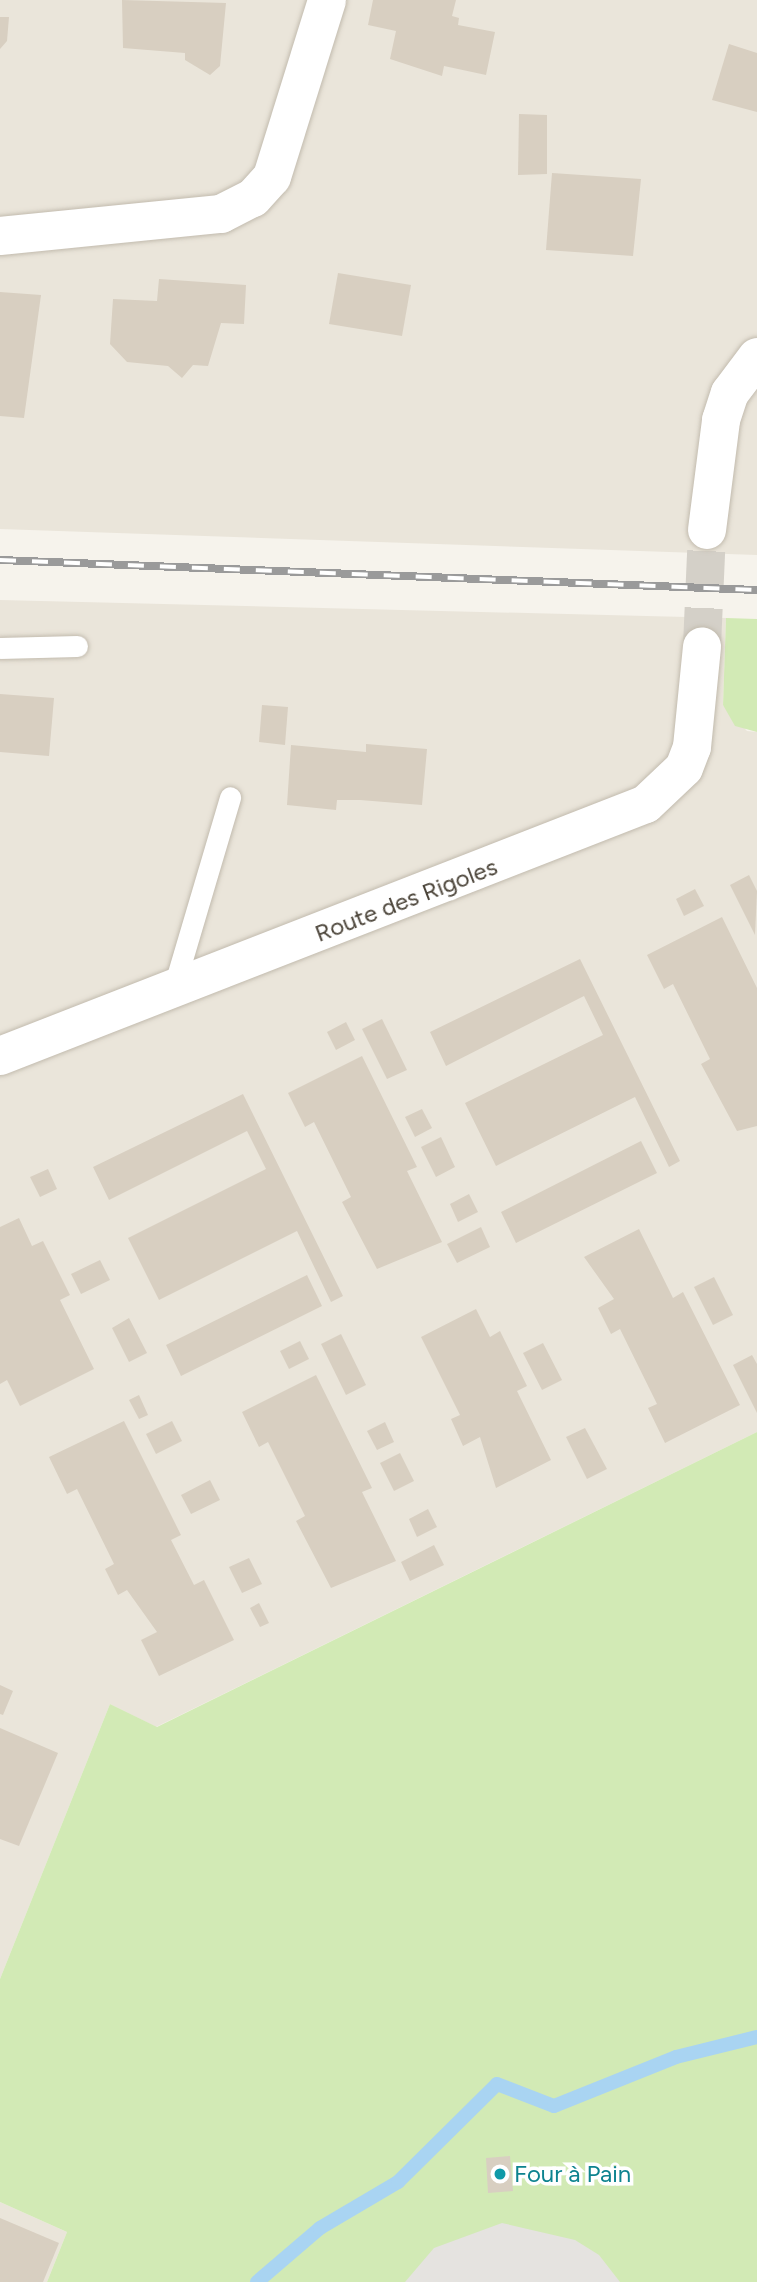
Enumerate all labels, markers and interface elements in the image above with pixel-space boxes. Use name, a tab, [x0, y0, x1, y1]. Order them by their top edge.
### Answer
street label: Route des Rigoles	[311, 852, 501, 948]
place label: Four à Pain	[514, 2160, 631, 2188]
marker: Four à Pain	[492, 2166, 508, 2182]

